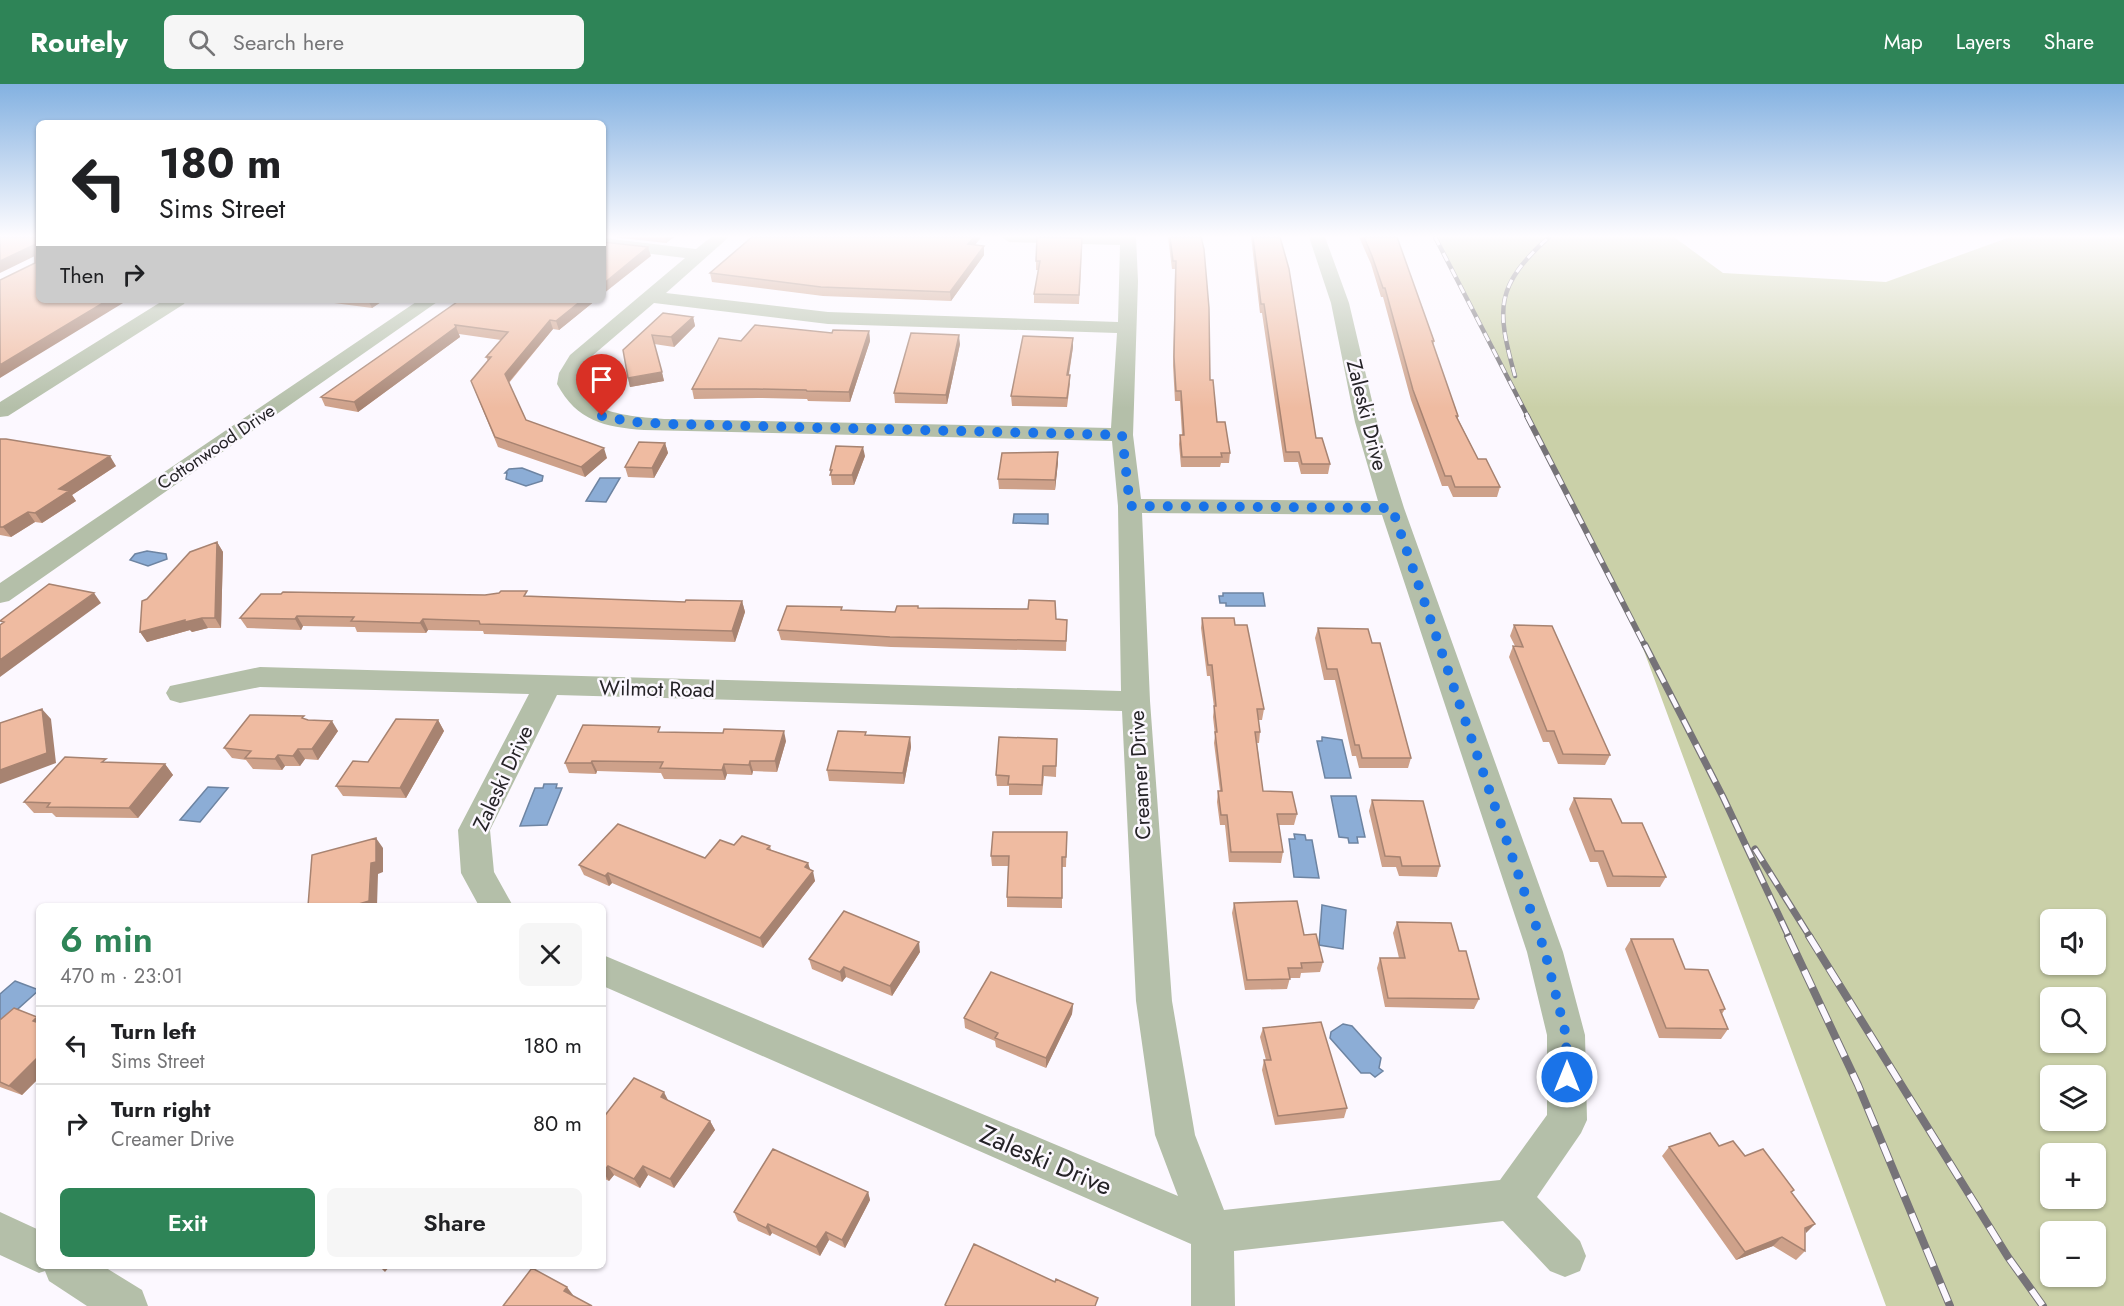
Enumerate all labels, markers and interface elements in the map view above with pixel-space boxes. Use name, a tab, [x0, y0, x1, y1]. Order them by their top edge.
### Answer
search box	[164, 15, 584, 69]
text: Routely	[30, 22, 128, 63]
icon: search	[185, 26, 218, 59]
text: Search here	[233, 26, 344, 58]
text: Map	[1884, 27, 1923, 57]
text: Layers	[1956, 27, 2011, 57]
text: Share	[2044, 27, 2094, 57]
text: 180 m	[159, 133, 282, 194]
icon: left	[60, 144, 138, 222]
text: Sims Street	[159, 189, 285, 228]
icon: right	[117, 258, 150, 291]
text: Then	[60, 259, 105, 291]
pin	[576, 354, 627, 416]
street label: Zaleski Drive	[1339, 356, 1395, 474]
icon: arrive	[585, 363, 618, 396]
street label: Cottonwood Drive	[152, 398, 280, 496]
street label: Wilmot Road	[599, 673, 715, 705]
street label: Creamer Drive	[1122, 709, 1158, 840]
street label: Zaleski Drive	[465, 720, 541, 836]
map controls	[2040, 909, 2106, 1287]
button: sound	[2040, 909, 2106, 975]
text: 6 min	[60, 913, 153, 965]
button: close	[519, 923, 582, 986]
text: 470 m · 23:01	[60, 962, 183, 991]
button: search	[2040, 987, 2106, 1053]
text: Turn left	[111, 1015, 196, 1047]
icon: left	[60, 1029, 93, 1062]
text: 180 m	[523, 1029, 582, 1061]
position arrow	[1535, 1045, 1599, 1109]
text: Sims Street	[111, 1047, 205, 1076]
button: layers	[2040, 1065, 2106, 1131]
text: Turn right	[111, 1093, 211, 1125]
icon: right	[60, 1107, 93, 1140]
text: 80 m	[533, 1107, 582, 1139]
street label: Zaleski Drive	[974, 1115, 1118, 1205]
text: Creamer Drive	[111, 1125, 234, 1154]
button: +	[2040, 1143, 2106, 1209]
button: Exit	[60, 1188, 315, 1257]
button: Share	[327, 1188, 582, 1257]
button: −	[2040, 1221, 2106, 1287]

